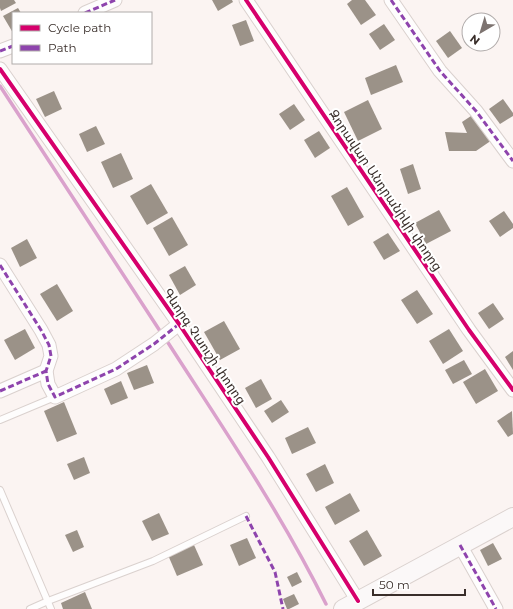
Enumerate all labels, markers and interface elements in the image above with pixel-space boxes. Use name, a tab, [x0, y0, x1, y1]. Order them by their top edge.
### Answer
legend	[12, 12, 152, 64]
north arrow	[461, 12, 501, 52]
text: Cycle path	[48, 20, 111, 35]
text: N	[467, 32, 483, 48]
text: Path	[48, 40, 77, 55]
street label: Զորավար Անդրանիկի փողոց	[326, 106, 446, 274]
street label: Գևորգ Չաուշի փողոց	[160, 285, 250, 407]
scale bar	[373, 571, 465, 597]
text: 50 m	[379, 577, 410, 592]

